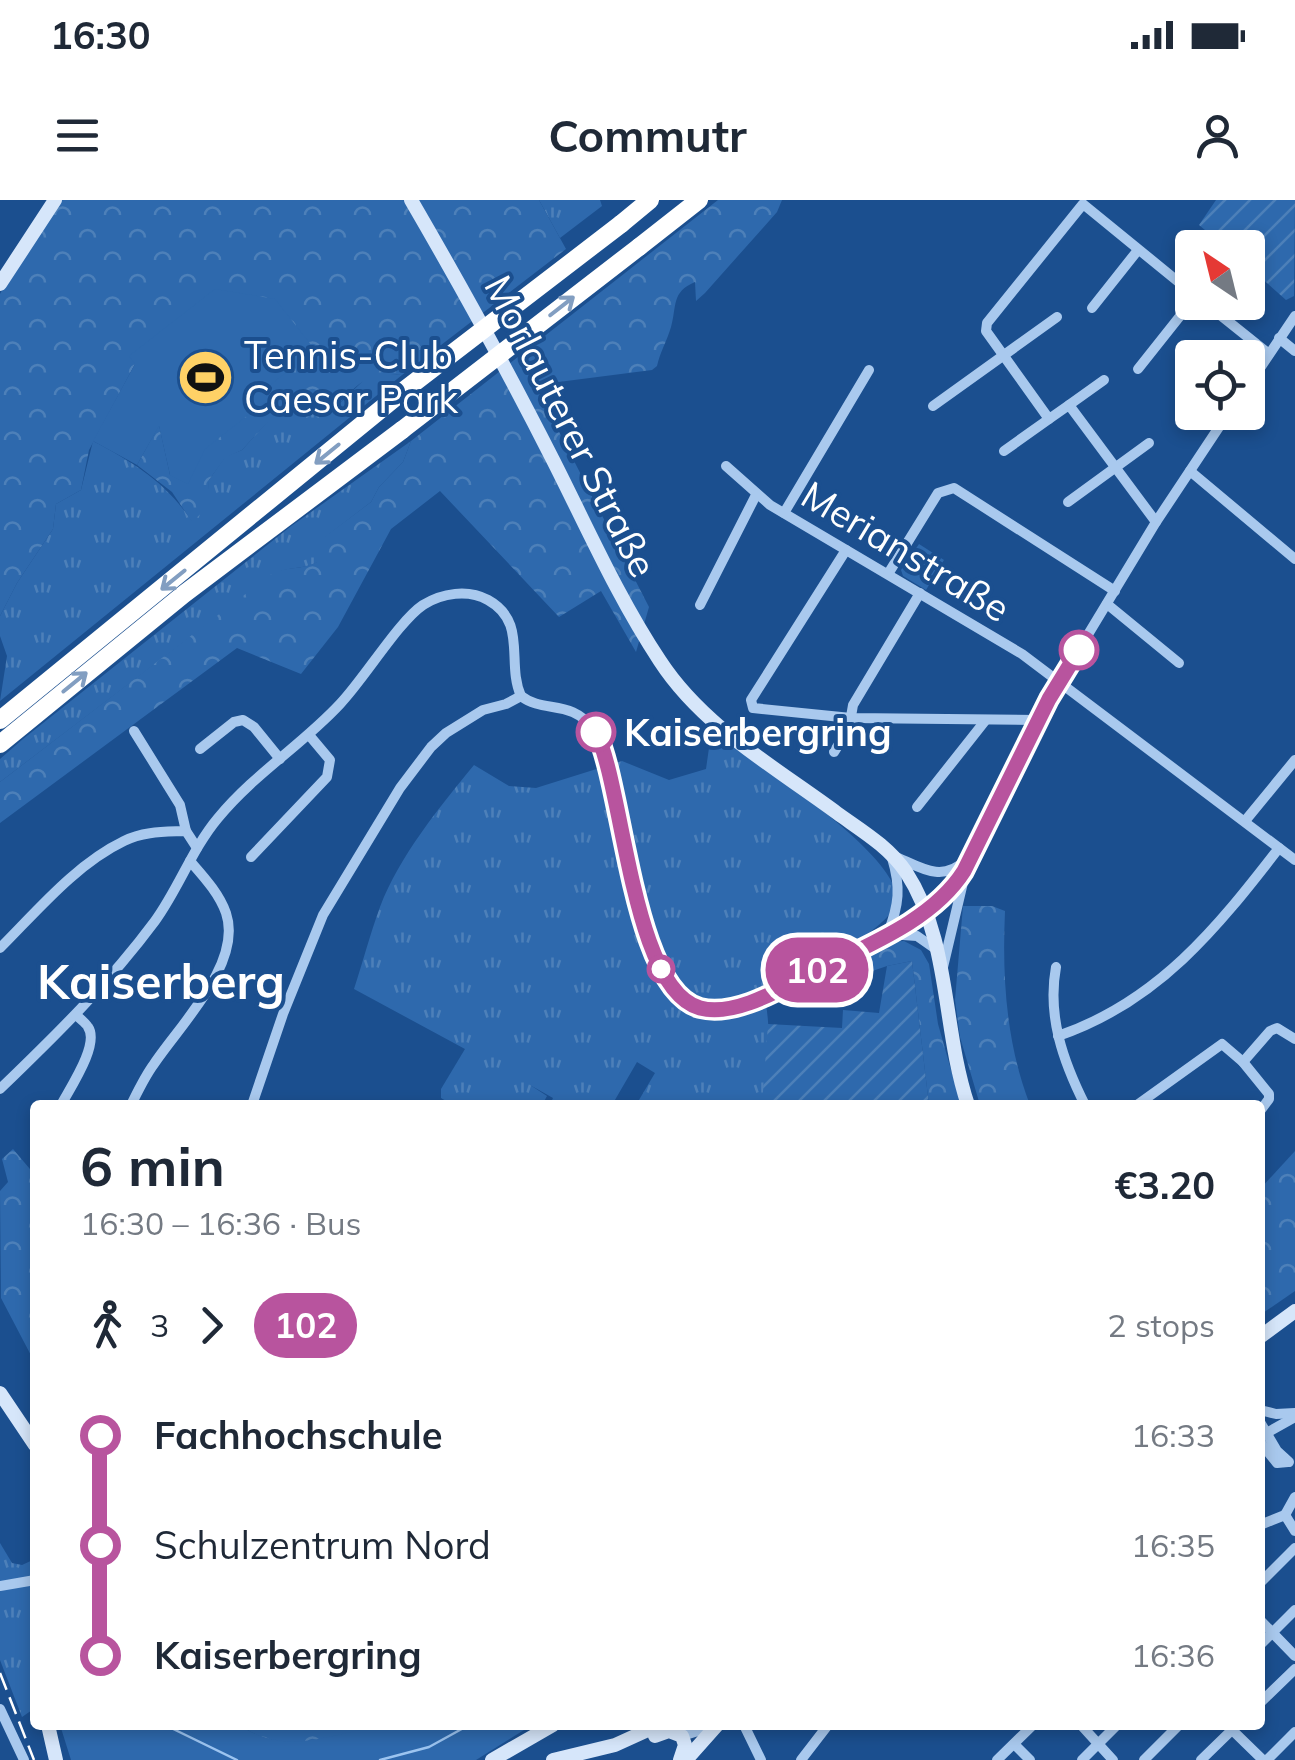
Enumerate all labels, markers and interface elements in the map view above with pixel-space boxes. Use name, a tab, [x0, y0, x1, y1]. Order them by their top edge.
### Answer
text: 16:30	[50, 11, 151, 59]
text: Commutr	[548, 107, 747, 163]
icon: menu	[50, 108, 105, 163]
icon: person	[1190, 108, 1245, 163]
north arrow	[1175, 230, 1265, 320]
map controls	[1175, 230, 1265, 430]
street label: Morlauterer Straße	[474, 267, 668, 585]
one-way arrow	[548, 296, 575, 317]
place label: Tennis-Club Caesar Park	[244, 331, 459, 423]
button: locate	[1175, 340, 1265, 430]
sports icon: Tennis-Club Caesar Park	[175, 347, 235, 407]
one-way arrow	[314, 443, 340, 465]
street label: Merianstraße	[793, 470, 1019, 632]
one-way arrow	[160, 568, 186, 590]
unlabelled marker	[1060, 631, 1098, 669]
one-way arrow	[61, 671, 87, 693]
place label: Kaiserbergring	[624, 708, 892, 756]
marker: Kaiserbergring	[577, 713, 615, 751]
line badge: 102	[760, 938, 874, 1002]
text: 102	[785, 948, 849, 992]
district label: Kaiserberg	[37, 951, 285, 1011]
unlabelled marker	[648, 956, 674, 982]
text: 6 min	[80, 1131, 225, 1200]
text: €3.20	[1114, 1161, 1215, 1209]
text: 16:30 – 16:36 · Bus	[80, 1203, 361, 1243]
icon: walk	[80, 1298, 135, 1353]
icon: forward	[184, 1298, 239, 1353]
text: 102	[274, 1303, 337, 1347]
text: 3	[150, 1305, 169, 1345]
text: 2 stops	[1107, 1305, 1215, 1345]
text: Fachhochschule	[154, 1411, 443, 1459]
text: 16:33	[1131, 1415, 1215, 1455]
text: Schulzentrum Nord	[154, 1521, 491, 1569]
text: 16:35	[1131, 1525, 1215, 1565]
text: Kaiserbergring	[154, 1631, 422, 1679]
text: 16:36	[1131, 1635, 1215, 1675]

